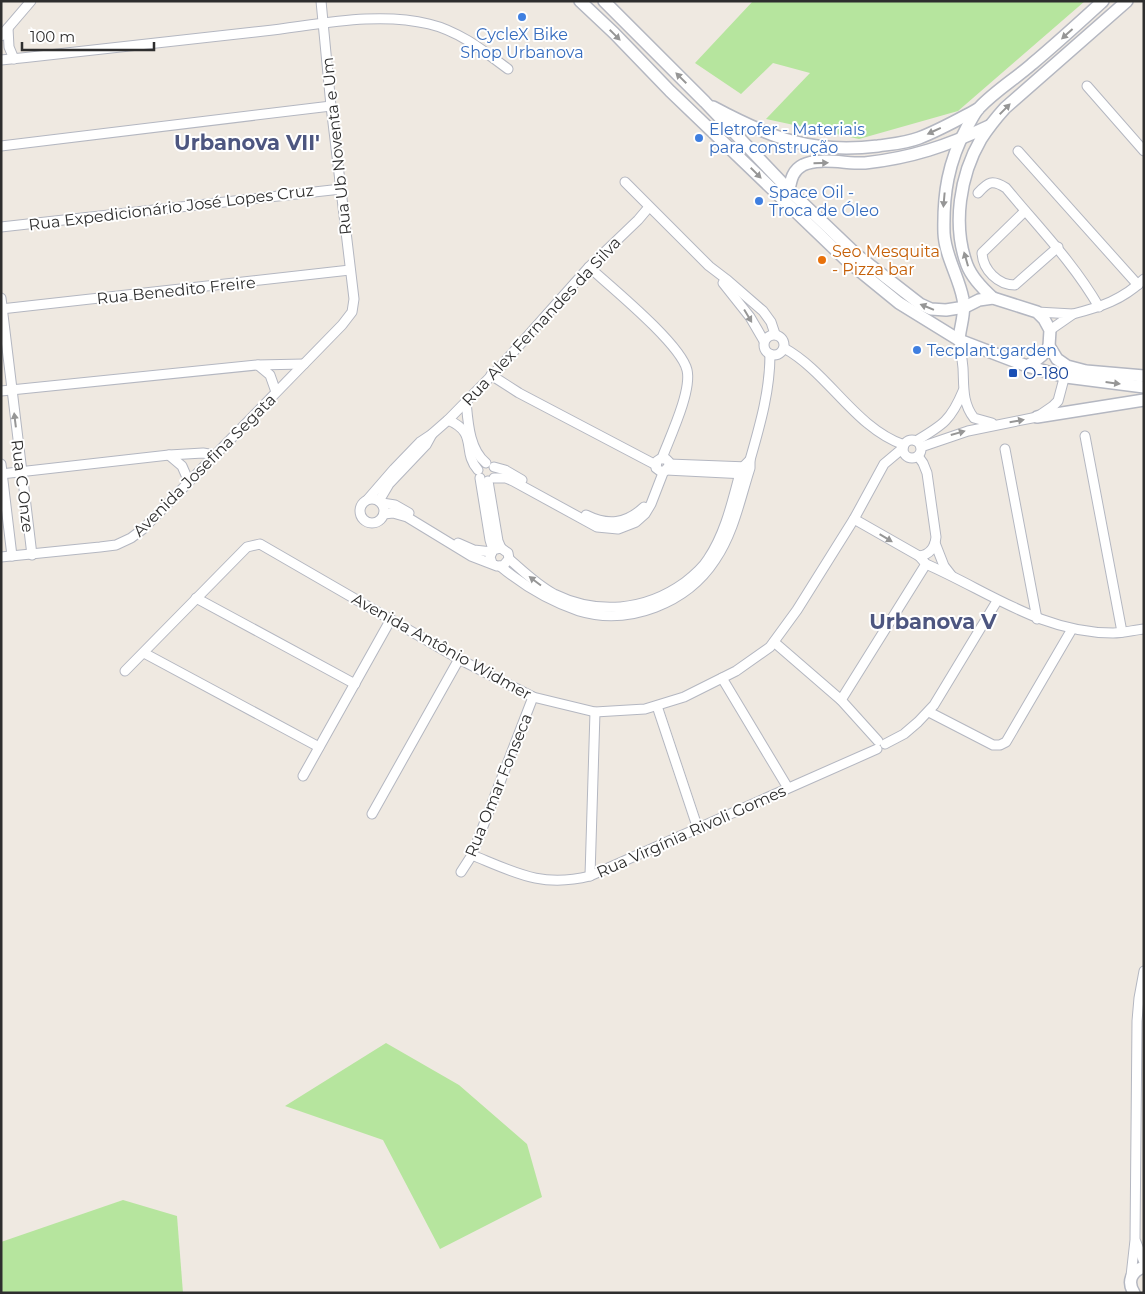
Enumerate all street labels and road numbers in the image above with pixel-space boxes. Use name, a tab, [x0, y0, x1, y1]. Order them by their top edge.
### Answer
street label: Rua Ub Noventa e Um	[318, 56, 355, 236]
street label: Rua Expedicionário José Lopes Cruz	[27, 181, 315, 234]
street label: Rua Alex Fernandes da Silva	[458, 233, 625, 410]
street label: Rua Benedito Freire	[96, 273, 256, 308]
street label: Avenida Josefina Segata	[129, 390, 280, 541]
street label: Rua C Onze	[7, 439, 38, 534]
street label: Avenida Antônio Widmer	[349, 589, 535, 704]
street label: Rua Omar Fonseca	[461, 711, 536, 860]
street label: Rua Virgínia Rivoli Gomes	[594, 781, 789, 882]

